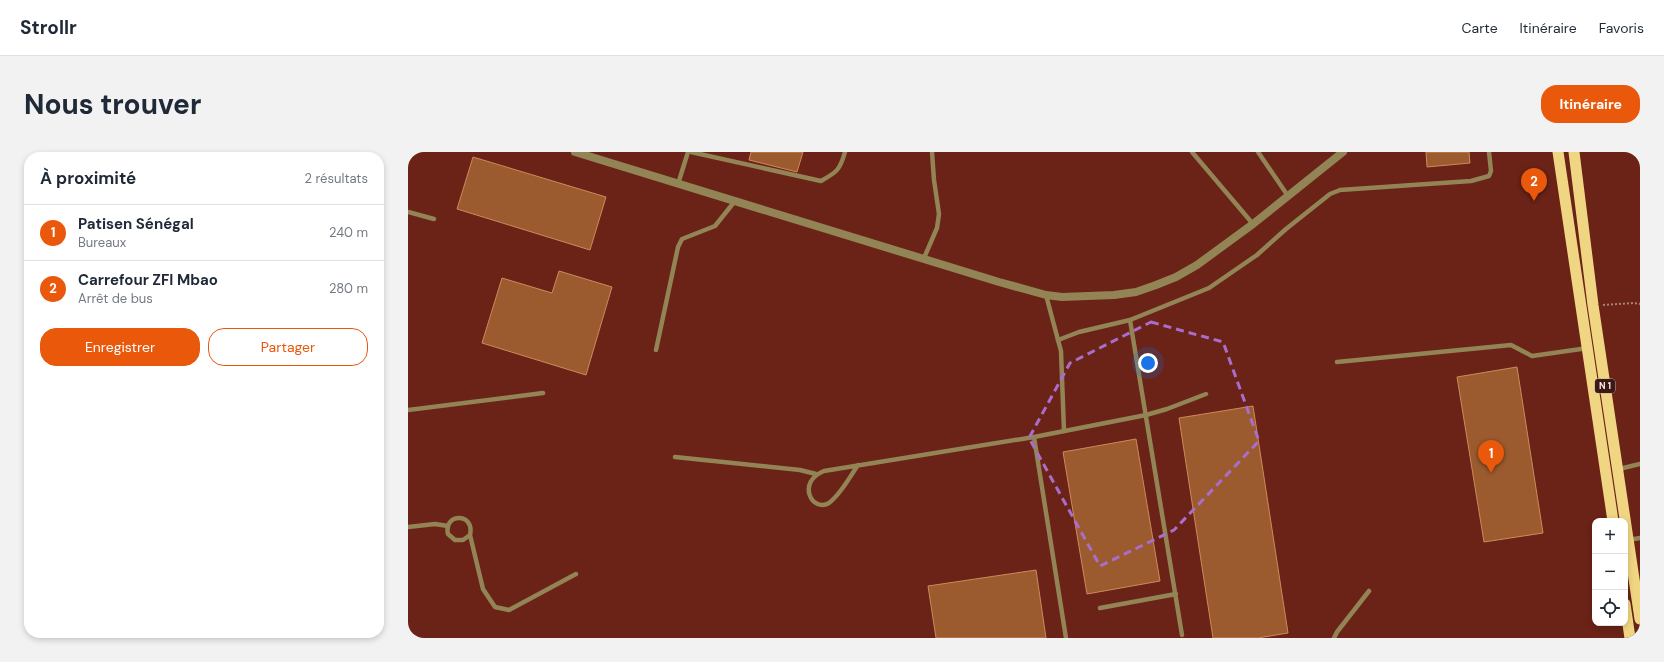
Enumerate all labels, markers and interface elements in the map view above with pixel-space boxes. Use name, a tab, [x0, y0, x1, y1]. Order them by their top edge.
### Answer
text: Strollr	[20, 15, 77, 40]
text: Carte	[1462, 19, 1498, 37]
text: Itinéraire	[1520, 19, 1577, 37]
text: Favoris	[1599, 19, 1644, 37]
button: Itinéraire	[1541, 85, 1640, 123]
text: Nous trouver	[24, 86, 201, 123]
text: À proximité	[40, 167, 136, 189]
pin: 2	[1521, 168, 1547, 201]
text: 2 résultats	[305, 170, 368, 187]
text: Patisen Sénégal	[78, 214, 194, 234]
text: 1	[51, 224, 55, 241]
text: 240 m	[329, 224, 368, 241]
text: Bureaux	[78, 234, 126, 251]
text: Carrefour ZFI Mbao	[78, 270, 218, 290]
text: 2	[49, 280, 57, 297]
text: 280 m	[329, 280, 368, 297]
text: Arrêt de bus	[78, 290, 153, 307]
button: Enregistrer	[40, 328, 200, 366]
button: Partager	[208, 328, 368, 366]
your location	[1138, 353, 1158, 373]
road number: N 1	[1595, 379, 1615, 393]
pin: 1	[1478, 440, 1504, 473]
map controls	[1592, 518, 1628, 626]
button: +	[1592, 518, 1628, 554]
button: −	[1592, 554, 1628, 590]
button: locate	[1592, 590, 1628, 626]

